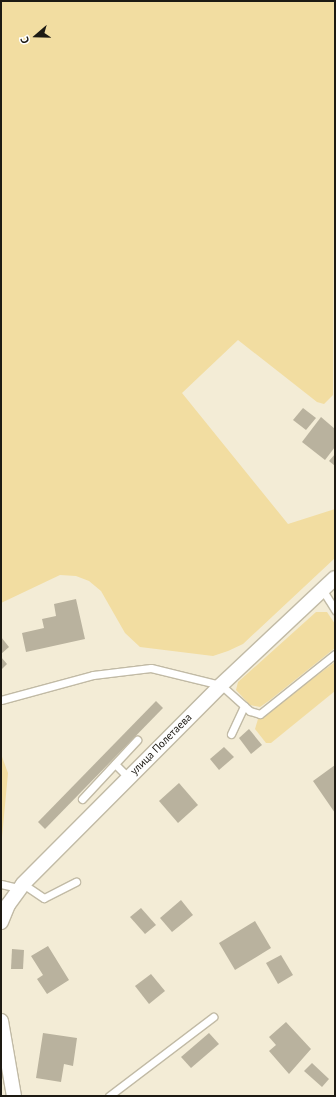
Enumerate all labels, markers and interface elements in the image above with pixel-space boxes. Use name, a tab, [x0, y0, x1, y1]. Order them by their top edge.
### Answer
north arrow	[16, 16, 56, 56]
text: С	[17, 35, 32, 45]
street label: улица Полетаева	[128, 711, 194, 777]

